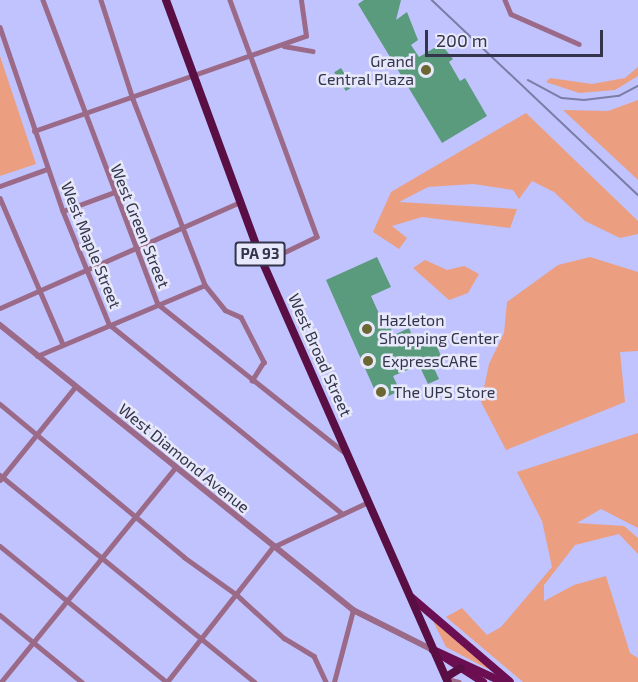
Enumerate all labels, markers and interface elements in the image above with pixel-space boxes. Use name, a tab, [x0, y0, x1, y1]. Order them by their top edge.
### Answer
scale bar	[428, 18, 606, 56]
text: 200 m	[436, 29, 488, 51]
place label: Grand Central Plaza	[317, 51, 414, 89]
marker: Grand Central Plaza	[419, 63, 433, 77]
street label: West Green Street	[106, 161, 174, 291]
street label: West Maple Street	[57, 179, 125, 311]
road number: PA 93	[233, 242, 287, 266]
street label: West Broad Street	[284, 291, 356, 419]
place label: Hazleton Shopping Center	[379, 310, 499, 348]
marker: Hazleton Shopping Center	[360, 322, 374, 336]
place label: ExpressCARE	[382, 351, 478, 371]
marker: ExpressCARE	[359, 352, 377, 370]
place label: The UPS Store	[393, 382, 495, 402]
marker: The UPS Store	[374, 385, 388, 399]
street label: West Diamond Avenue	[114, 399, 254, 517]

